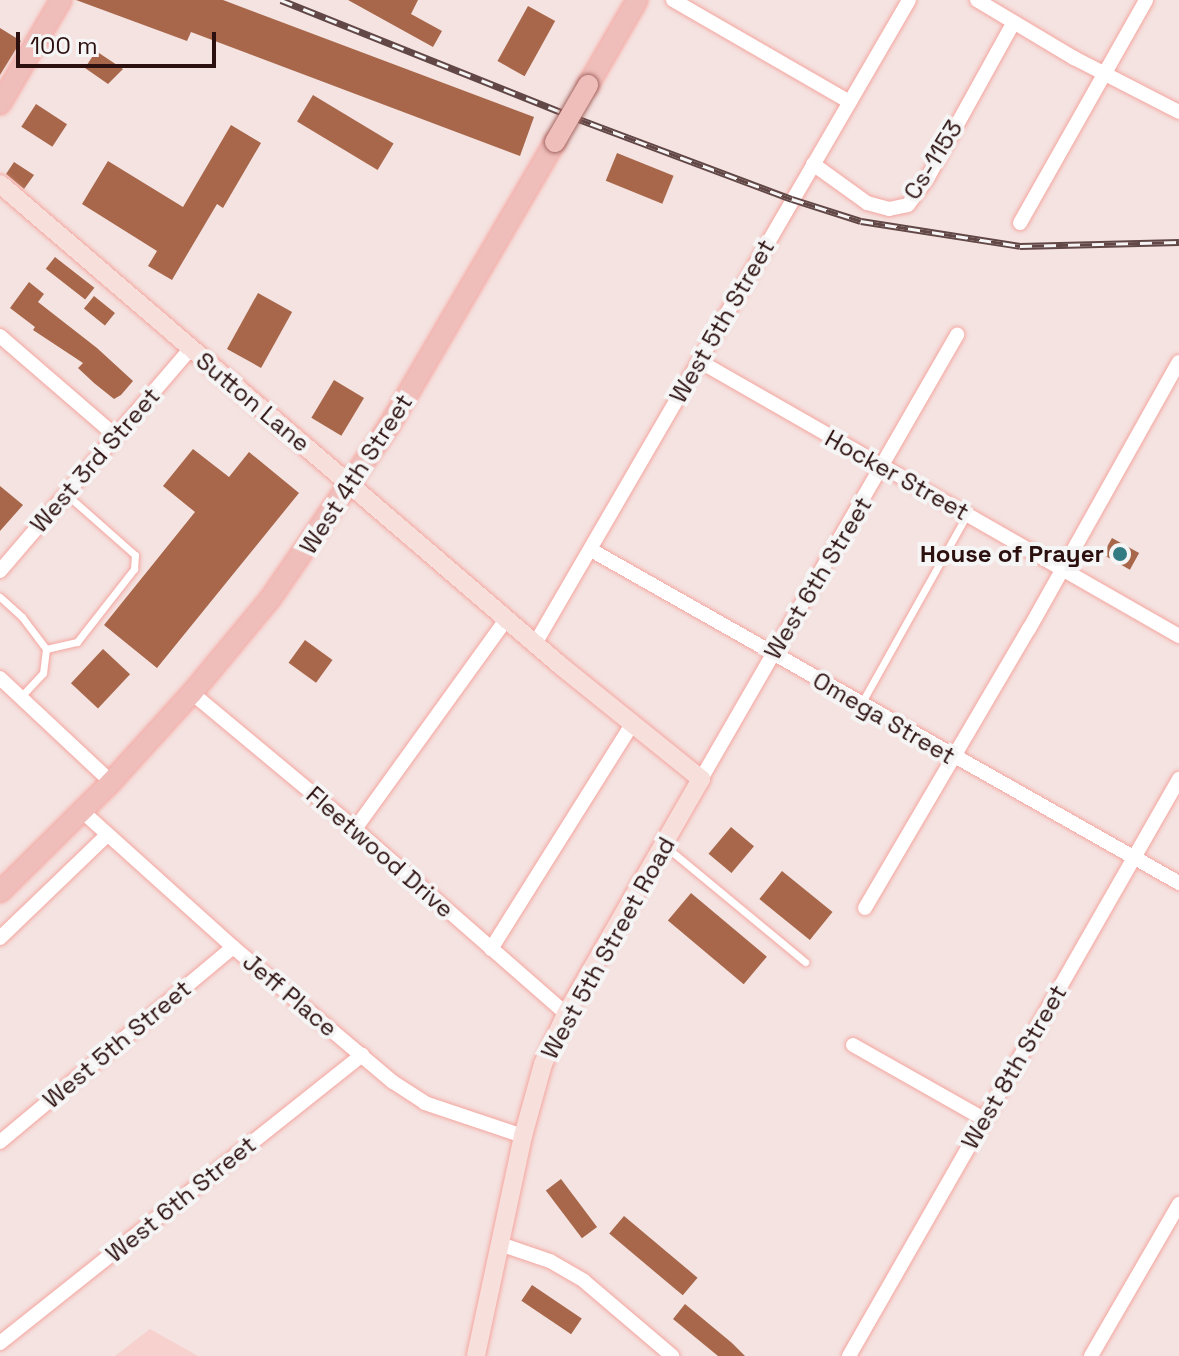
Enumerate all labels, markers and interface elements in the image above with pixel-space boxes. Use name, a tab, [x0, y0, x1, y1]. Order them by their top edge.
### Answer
scale bar	[20, 16, 220, 66]
text: 100 m	[30, 30, 98, 61]
street label: Cs-1153	[897, 115, 969, 205]
street label: West 5th Street	[664, 234, 780, 408]
street label: Sutton Lane	[190, 346, 316, 458]
street label: West 3rd Street	[24, 382, 166, 538]
street label: West 4th Street	[294, 389, 418, 559]
street label: Hocker Street	[820, 424, 974, 526]
street label: West 6th Street	[758, 492, 878, 664]
place label: House of Prayer	[920, 540, 1104, 568]
marker: House of Prayer	[1111, 545, 1129, 563]
street label: Omega Street	[808, 666, 960, 770]
street label: Fleetwood Drive	[301, 780, 459, 924]
street label: West 5th Street Road	[535, 832, 681, 1064]
street label: Jeff Place	[237, 947, 343, 1043]
street label: West 5th Street	[37, 974, 197, 1114]
street label: West 8th Street	[955, 980, 1073, 1154]
street label: West 6th Street	[100, 1130, 262, 1268]

